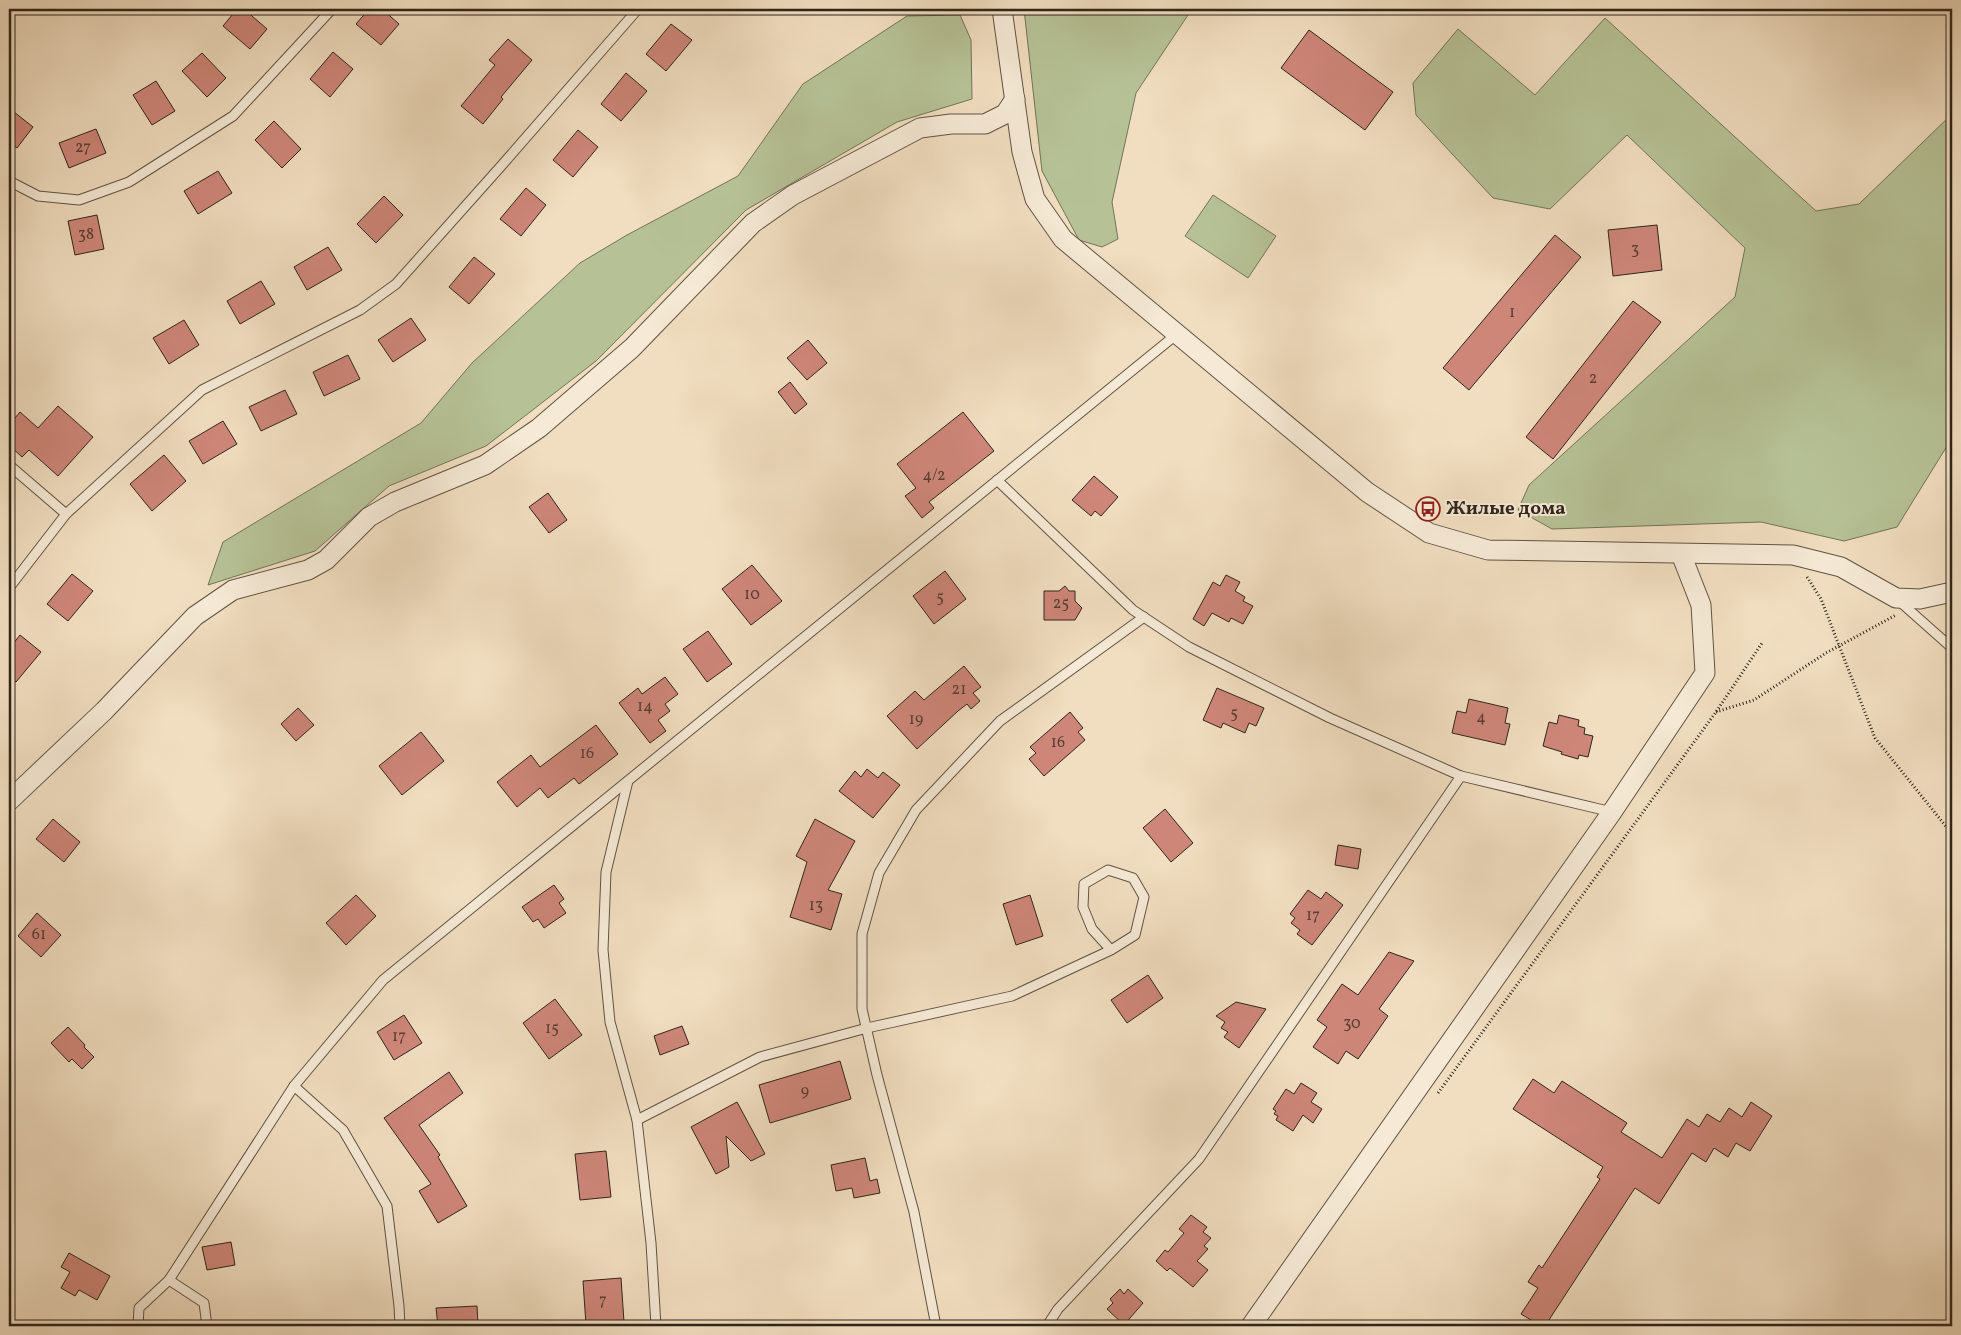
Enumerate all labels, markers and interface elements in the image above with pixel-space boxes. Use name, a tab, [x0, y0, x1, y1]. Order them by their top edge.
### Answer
house number: 27	[75, 137, 91, 159]
house number: 38	[78, 224, 94, 246]
house number: 3	[1631, 239, 1639, 261]
house number: 1	[1509, 302, 1515, 324]
house number: 2	[1589, 368, 1597, 390]
house number: 4/2	[922, 465, 946, 487]
bus stop icon: Жилые дома	[1415, 496, 1441, 522]
place label: Жилые дома	[1446, 496, 1566, 522]
house number: 10	[744, 584, 760, 606]
house number: 5	[936, 587, 944, 609]
house number: 25	[1053, 593, 1069, 615]
house number: 21	[952, 679, 966, 701]
house number: 14	[637, 696, 653, 718]
house number: 5	[1230, 703, 1238, 725]
house number: 4	[1476, 707, 1486, 729]
house number: 19	[909, 709, 923, 731]
house number: 16	[1051, 732, 1065, 754]
house number: 16	[580, 743, 594, 765]
house number: 13	[809, 895, 823, 917]
house number: 17	[1306, 905, 1320, 927]
house number: 61	[32, 924, 46, 946]
house number: 30	[1343, 1013, 1361, 1035]
house number: 15	[545, 1018, 559, 1040]
house number: 17	[392, 1026, 406, 1048]
house number: 9	[801, 1081, 809, 1103]
house number: 7	[599, 1290, 607, 1312]

